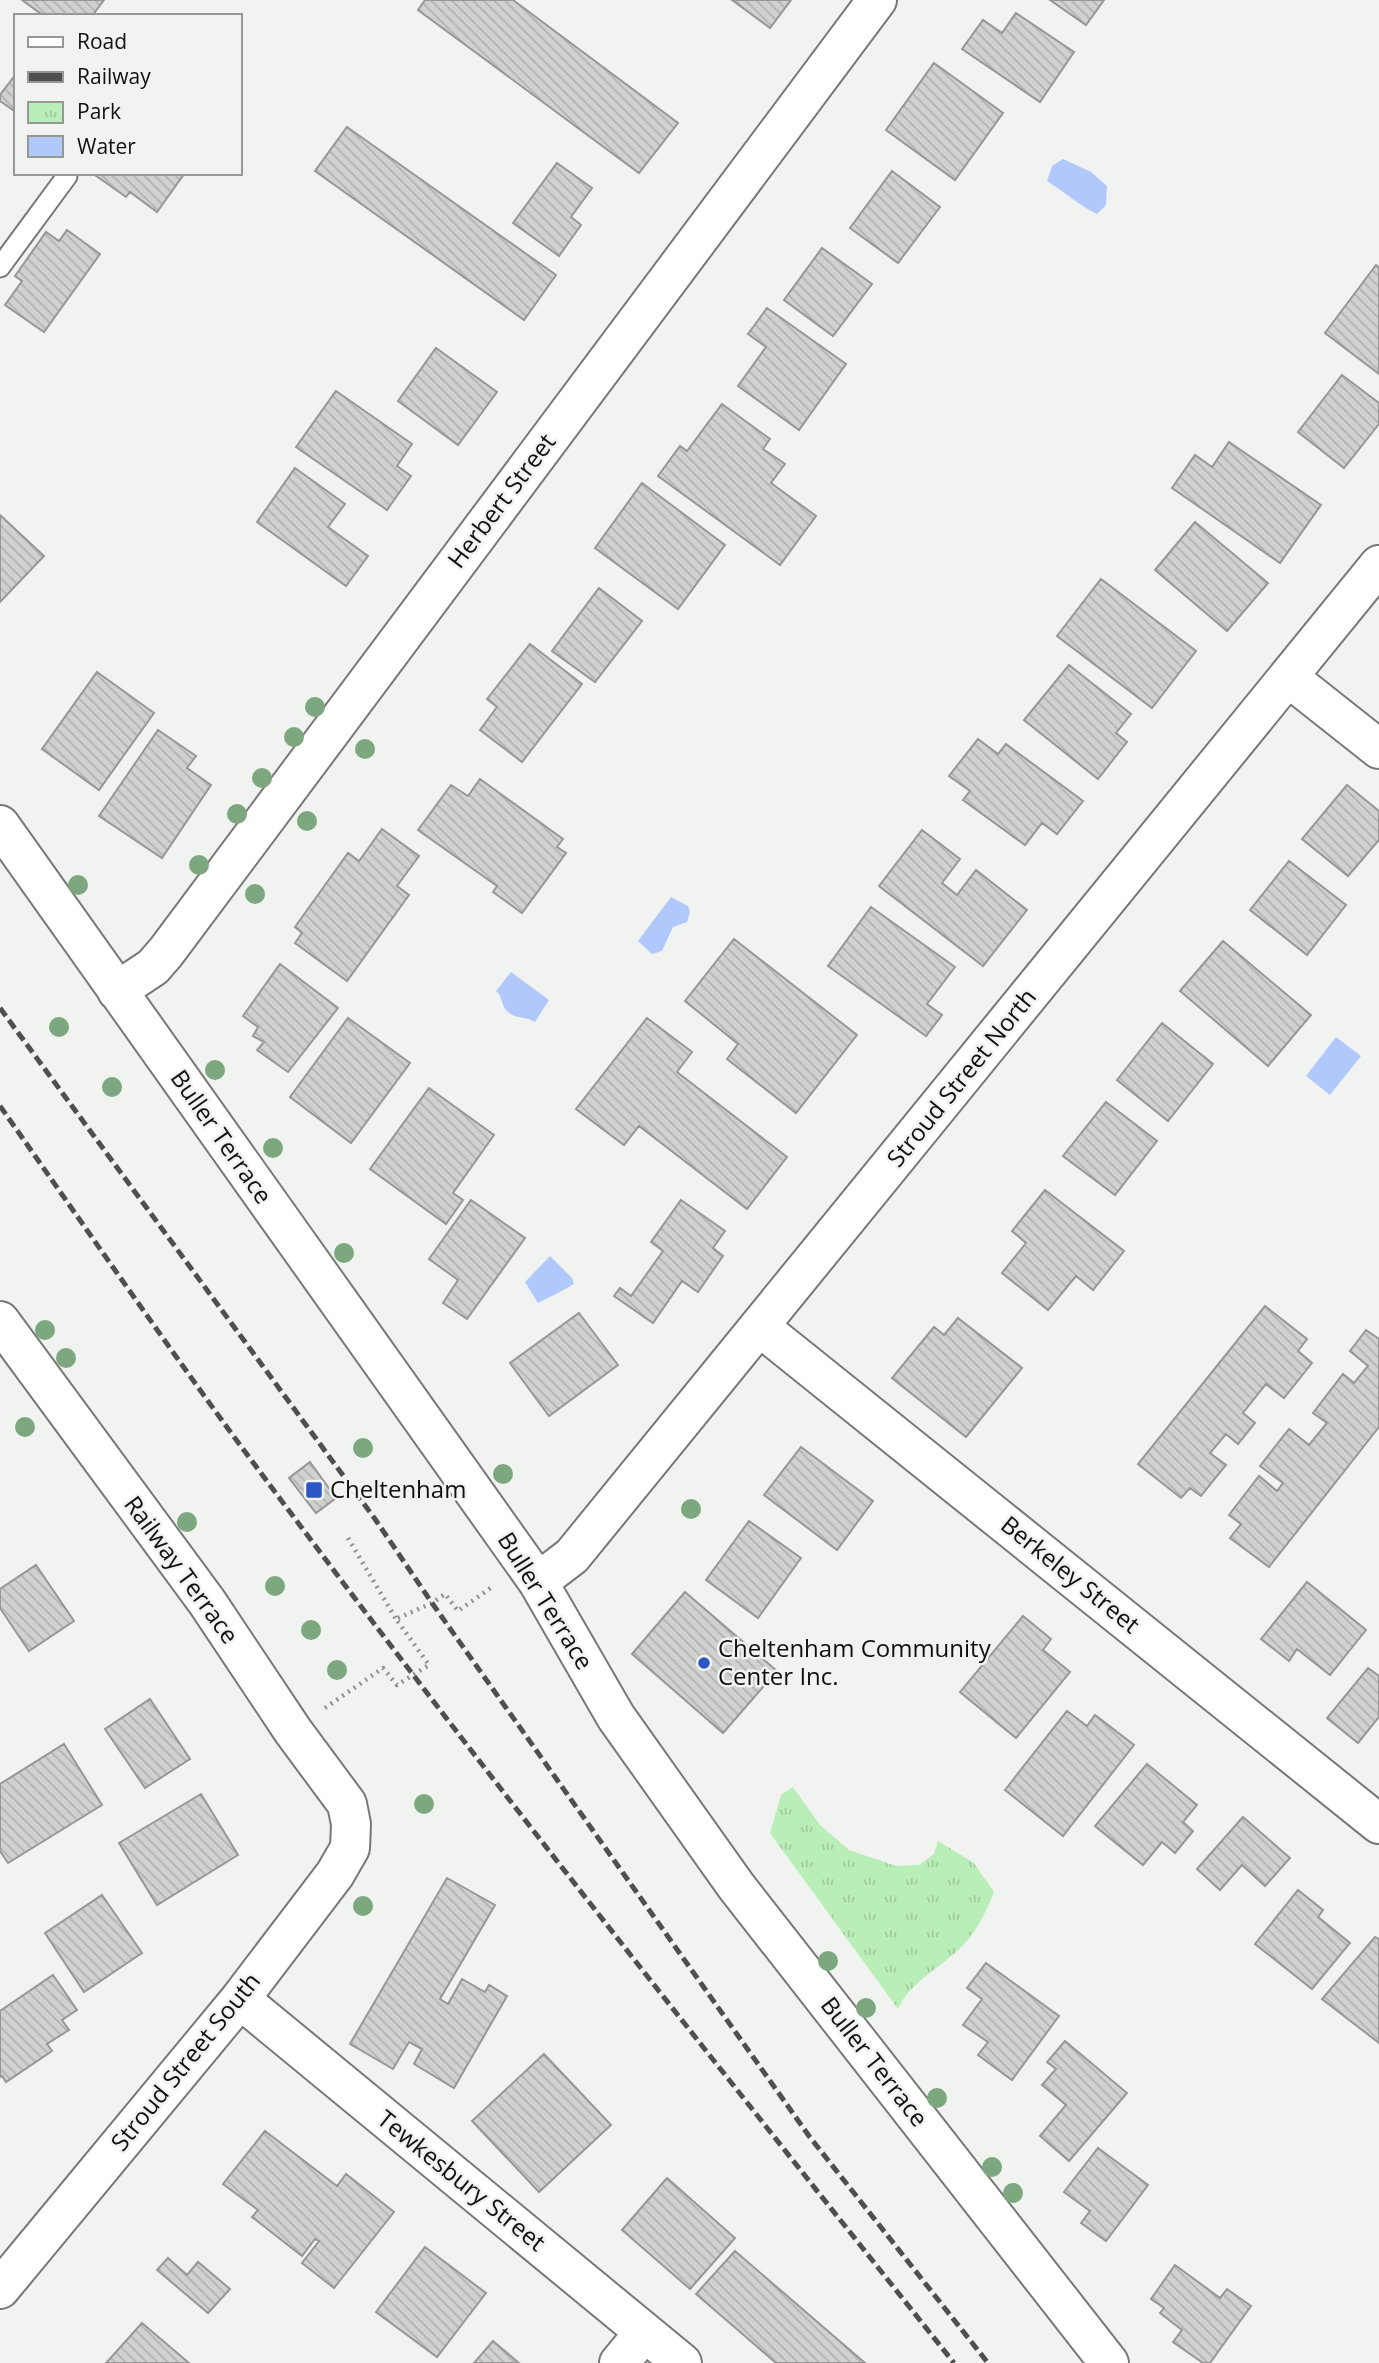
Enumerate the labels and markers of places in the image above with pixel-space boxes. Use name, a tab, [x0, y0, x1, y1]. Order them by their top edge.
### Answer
place label: Cheltenham	[330, 1472, 466, 1505]
marker: Cheltenham	[304, 1480, 324, 1500]
place label: Cheltenham Community Center Inc.	[718, 1631, 992, 1692]
marker: Cheltenham Community Center Inc.	[696, 1655, 712, 1671]

